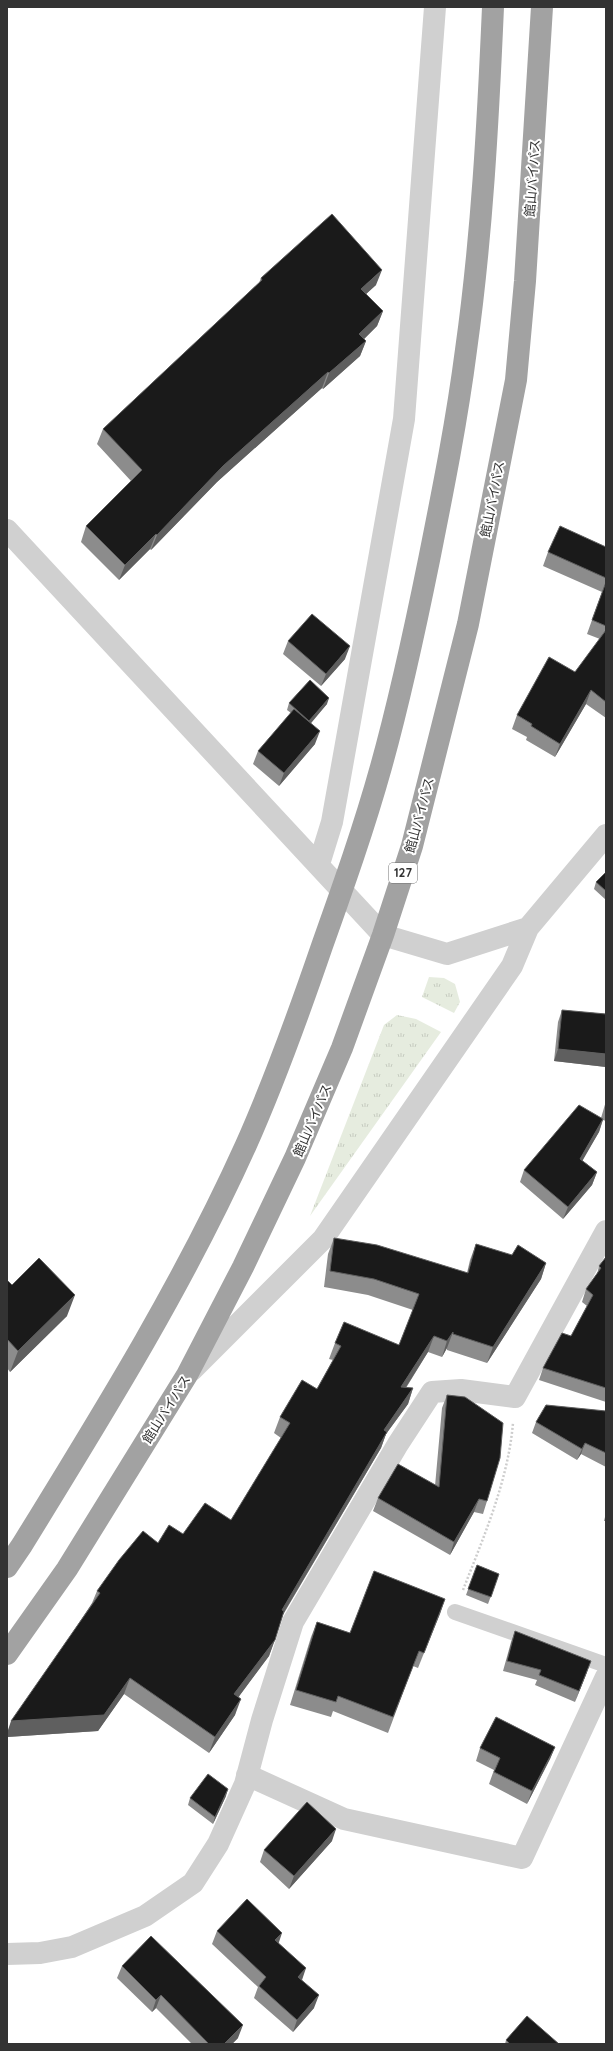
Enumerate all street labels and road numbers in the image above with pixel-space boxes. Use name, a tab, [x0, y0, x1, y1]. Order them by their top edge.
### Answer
street label: 館山バイパス	[521, 139, 543, 217]
street label: 館山バイパス	[477, 459, 507, 539]
street label: 館山バイパス	[401, 775, 437, 855]
road number: 127	[389, 863, 417, 883]
street label: 館山バイパス	[289, 1081, 335, 1159]
street label: 館山バイパス	[139, 1372, 193, 1446]

